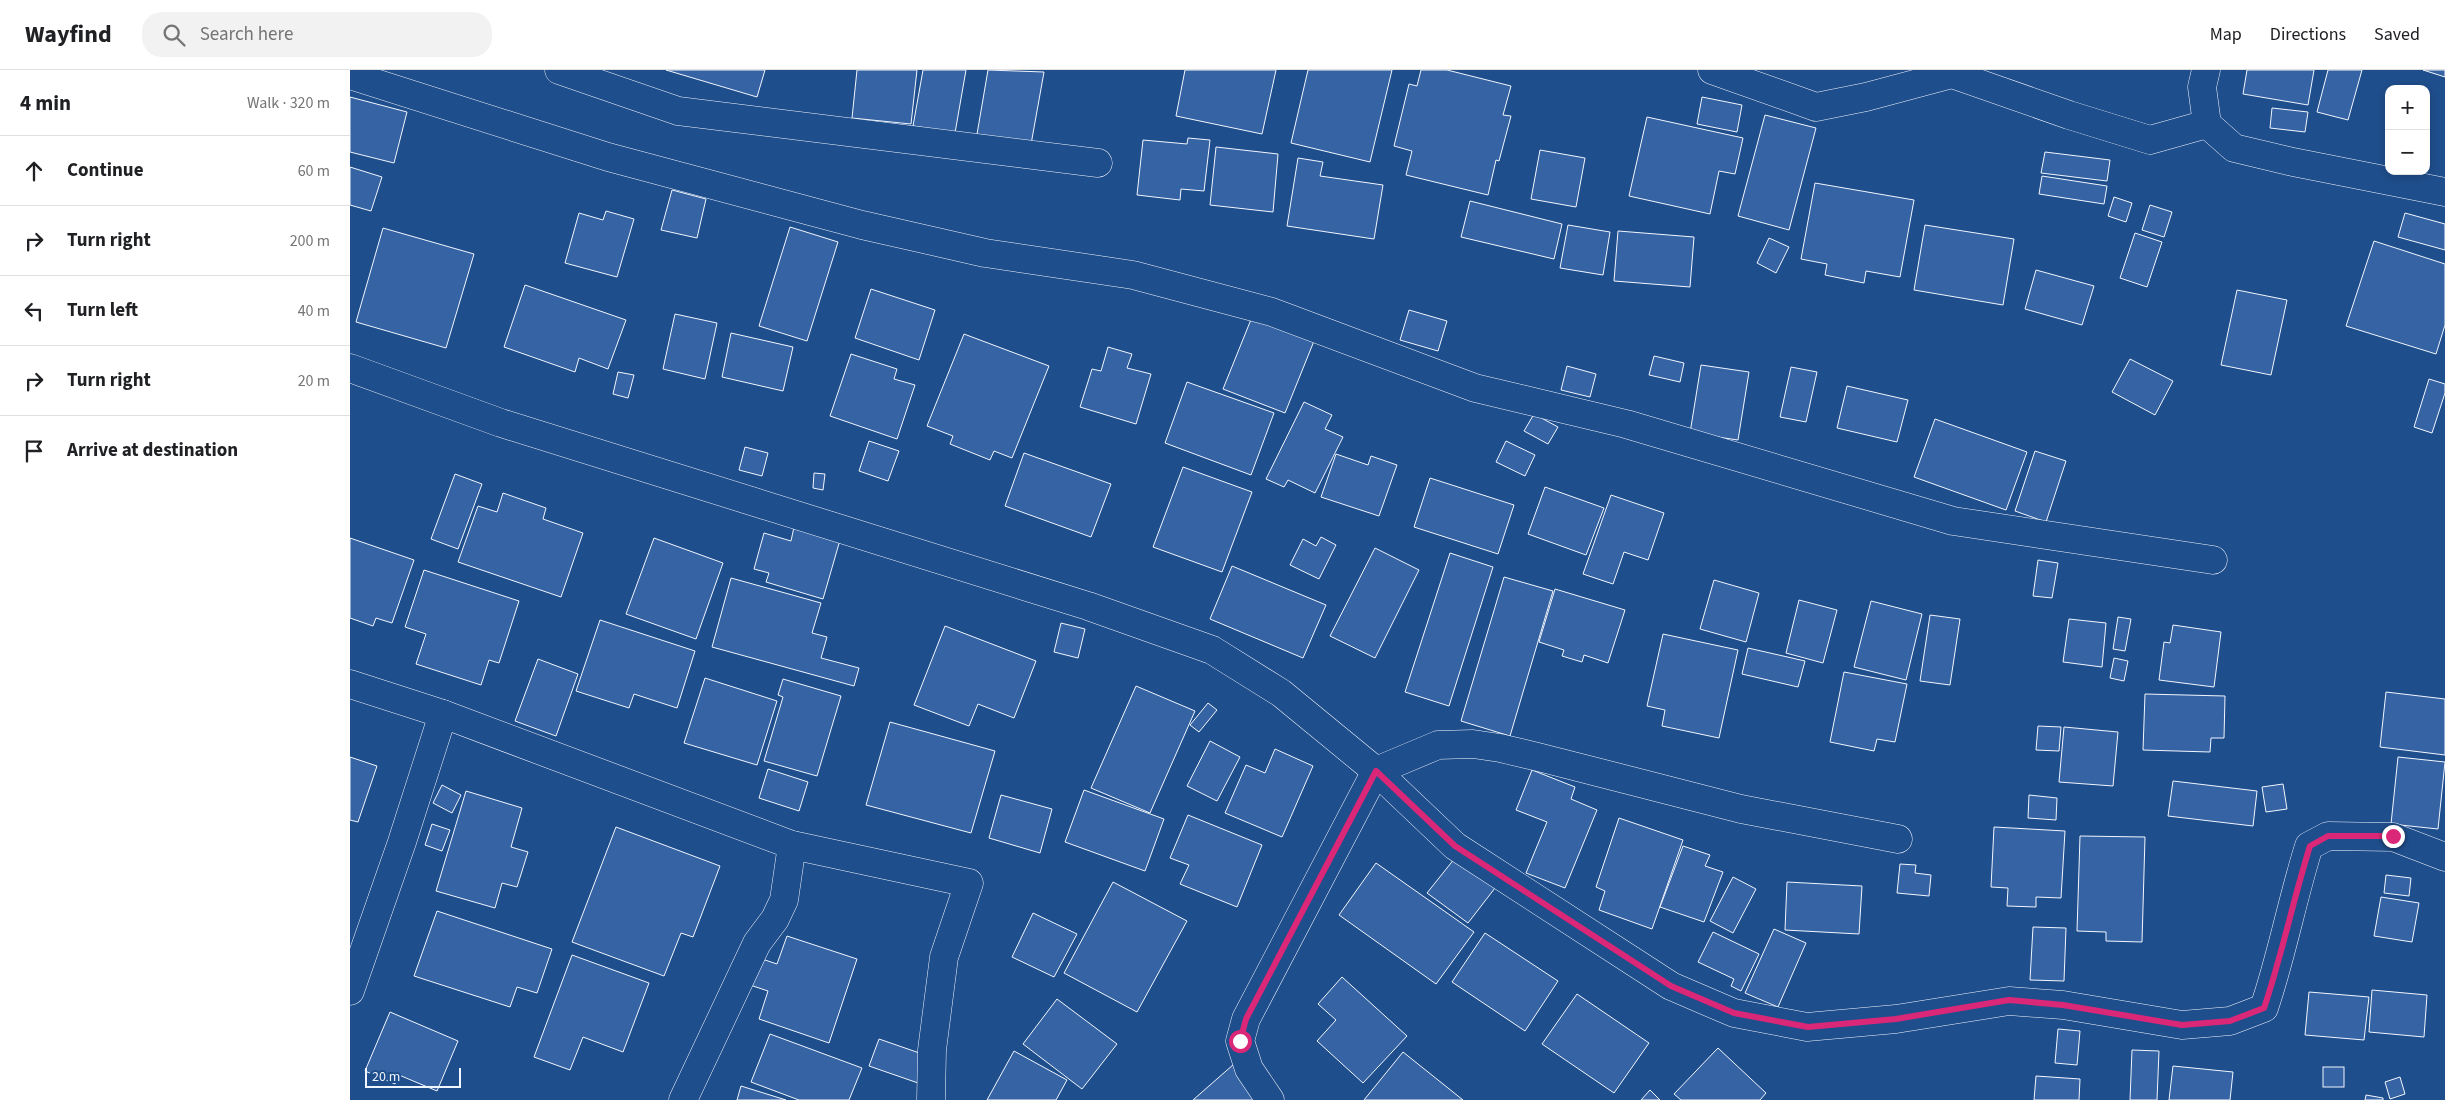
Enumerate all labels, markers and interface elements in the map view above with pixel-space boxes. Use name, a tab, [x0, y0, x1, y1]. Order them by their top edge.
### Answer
search box	[142, 12, 492, 57]
text: Wayfind	[25, 17, 112, 52]
icon: search	[160, 21, 188, 49]
text: Search here	[200, 21, 293, 48]
text: Map	[2210, 22, 2242, 47]
text: Directions	[2270, 22, 2346, 47]
text: Saved	[2374, 22, 2420, 47]
map controls	[2385, 85, 2430, 175]
button: +	[2385, 85, 2430, 130]
text: 4 min	[20, 88, 71, 118]
text: Walk · 320 m	[247, 92, 330, 114]
button: −	[2385, 130, 2430, 175]
icon: ahead	[20, 157, 48, 185]
text: Continue	[67, 157, 144, 184]
text: 60 m	[298, 160, 330, 182]
icon: right	[20, 227, 48, 255]
text: Turn right	[67, 227, 151, 254]
text: 200 m	[290, 230, 330, 252]
icon: left	[20, 297, 48, 325]
text: Turn left	[67, 297, 138, 324]
text: 40 m	[298, 300, 330, 322]
icon: right	[20, 367, 48, 395]
text: Turn right	[67, 367, 151, 394]
text: 20 m	[298, 370, 330, 392]
icon: arrive	[20, 437, 48, 465]
text: Arrive at destination	[67, 437, 238, 464]
route end	[2382, 825, 2405, 848]
route start	[1229, 1030, 1252, 1053]
scale bar	[365, 1065, 461, 1088]
text: 20 m	[372, 1067, 400, 1087]

